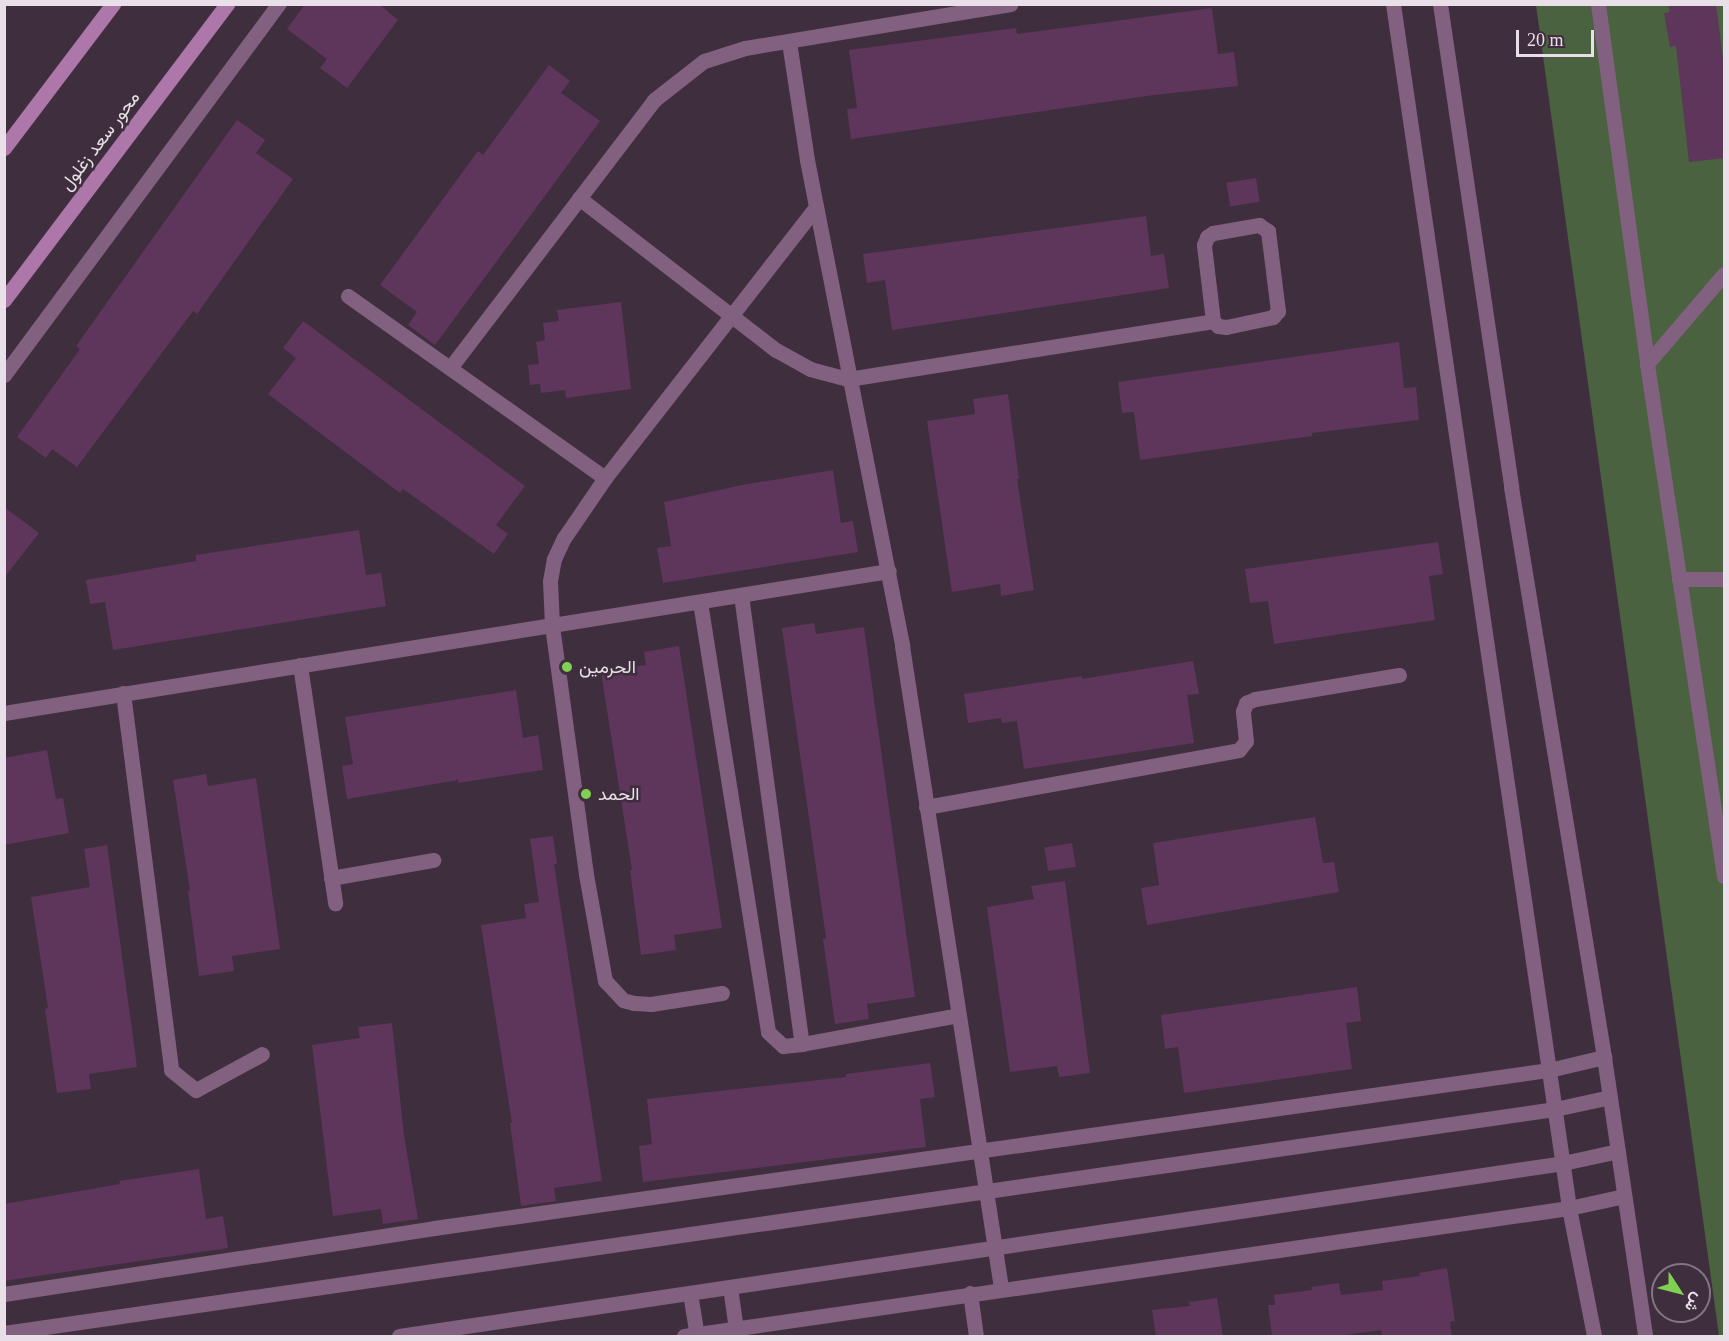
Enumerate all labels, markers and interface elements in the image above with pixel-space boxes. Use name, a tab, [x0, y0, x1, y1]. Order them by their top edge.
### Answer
scale bar	[1519, 18, 1597, 56]
text: 20 m	[1527, 30, 1564, 50]
street label: محور سعد زغلول	[56, 87, 144, 195]
place label: الحرمين	[579, 656, 636, 678]
marker: الحرمين	[560, 660, 574, 674]
place label: الحمد	[598, 783, 640, 805]
marker: الحمد	[579, 787, 593, 801]
north arrow	[1651, 1263, 1711, 1323]
text: ش	[1682, 1290, 1707, 1315]

